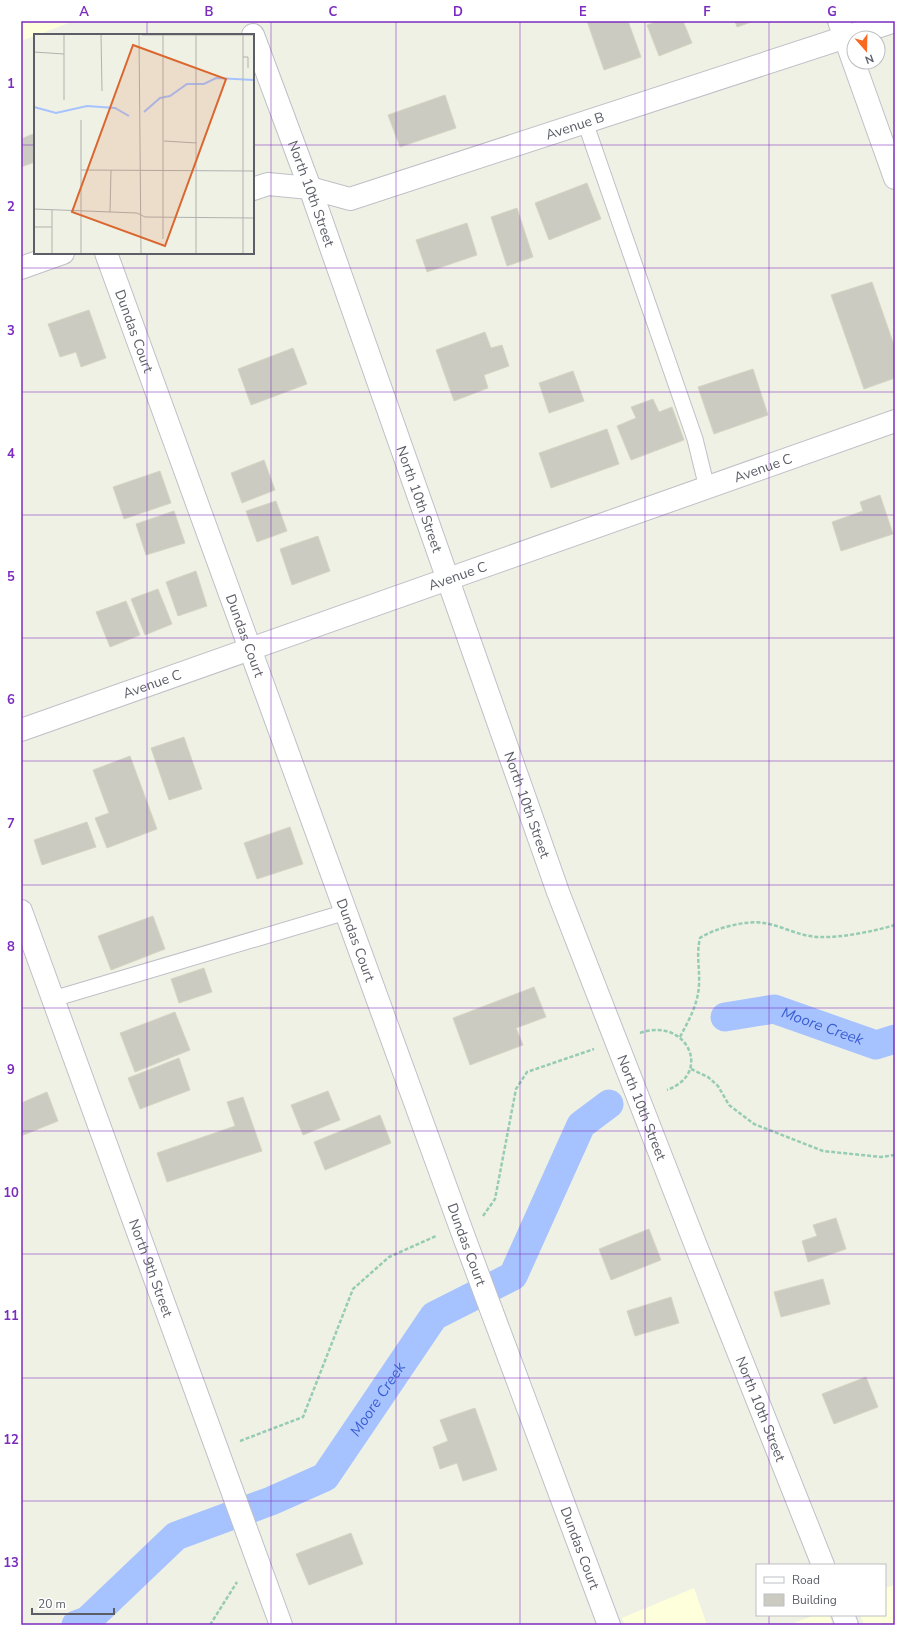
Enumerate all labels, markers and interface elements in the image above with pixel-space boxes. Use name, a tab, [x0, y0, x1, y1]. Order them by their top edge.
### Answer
text: A	[79, 3, 89, 21]
text: B	[205, 3, 214, 21]
text: C	[329, 3, 338, 21]
text: D	[453, 3, 463, 21]
text: E	[579, 3, 587, 21]
text: F	[703, 3, 711, 21]
text: G	[827, 3, 837, 21]
north arrow	[846, 30, 886, 70]
inset map	[34, 34, 254, 254]
text: N	[863, 50, 876, 67]
text: 1	[7, 75, 15, 93]
street label: Avenue B	[543, 108, 607, 145]
street label: North 10th Street	[283, 138, 339, 249]
text: 2	[7, 198, 15, 216]
street label: Dundas Court	[110, 287, 158, 375]
text: 3	[7, 322, 15, 340]
street label: North 10th Street	[392, 443, 447, 555]
text: 4	[7, 445, 15, 463]
street label: Avenue C	[731, 449, 795, 487]
street label: Avenue C	[426, 557, 489, 595]
text: 5	[7, 568, 15, 586]
street label: Dundas Court	[221, 592, 269, 680]
street label: Avenue C	[120, 665, 184, 703]
text: 6	[7, 691, 15, 709]
street label: North 10th Street	[499, 749, 554, 861]
text: 7	[7, 815, 15, 833]
street label: Dundas Court	[332, 896, 379, 984]
text: 8	[7, 938, 15, 956]
water label: Moore Creek	[779, 1002, 867, 1050]
street label: North 10th Street	[612, 1052, 671, 1163]
text: 9	[7, 1061, 15, 1079]
text: 10	[3, 1184, 19, 1202]
street label: Dundas Court	[442, 1200, 490, 1289]
street label: North 9th Street	[124, 1217, 177, 1320]
text: 11	[3, 1307, 19, 1325]
street label: North 10th Street	[731, 1354, 790, 1465]
water label: Moore Creek	[345, 1358, 410, 1440]
text: 12	[3, 1431, 19, 1449]
street label: Dundas Court	[556, 1504, 604, 1592]
text: 13	[3, 1554, 19, 1572]
legend	[756, 1564, 886, 1616]
text: Road	[792, 1572, 820, 1588]
scale bar	[32, 1590, 114, 1616]
text: Building	[792, 1592, 837, 1608]
text: 20 m	[38, 1596, 66, 1612]

